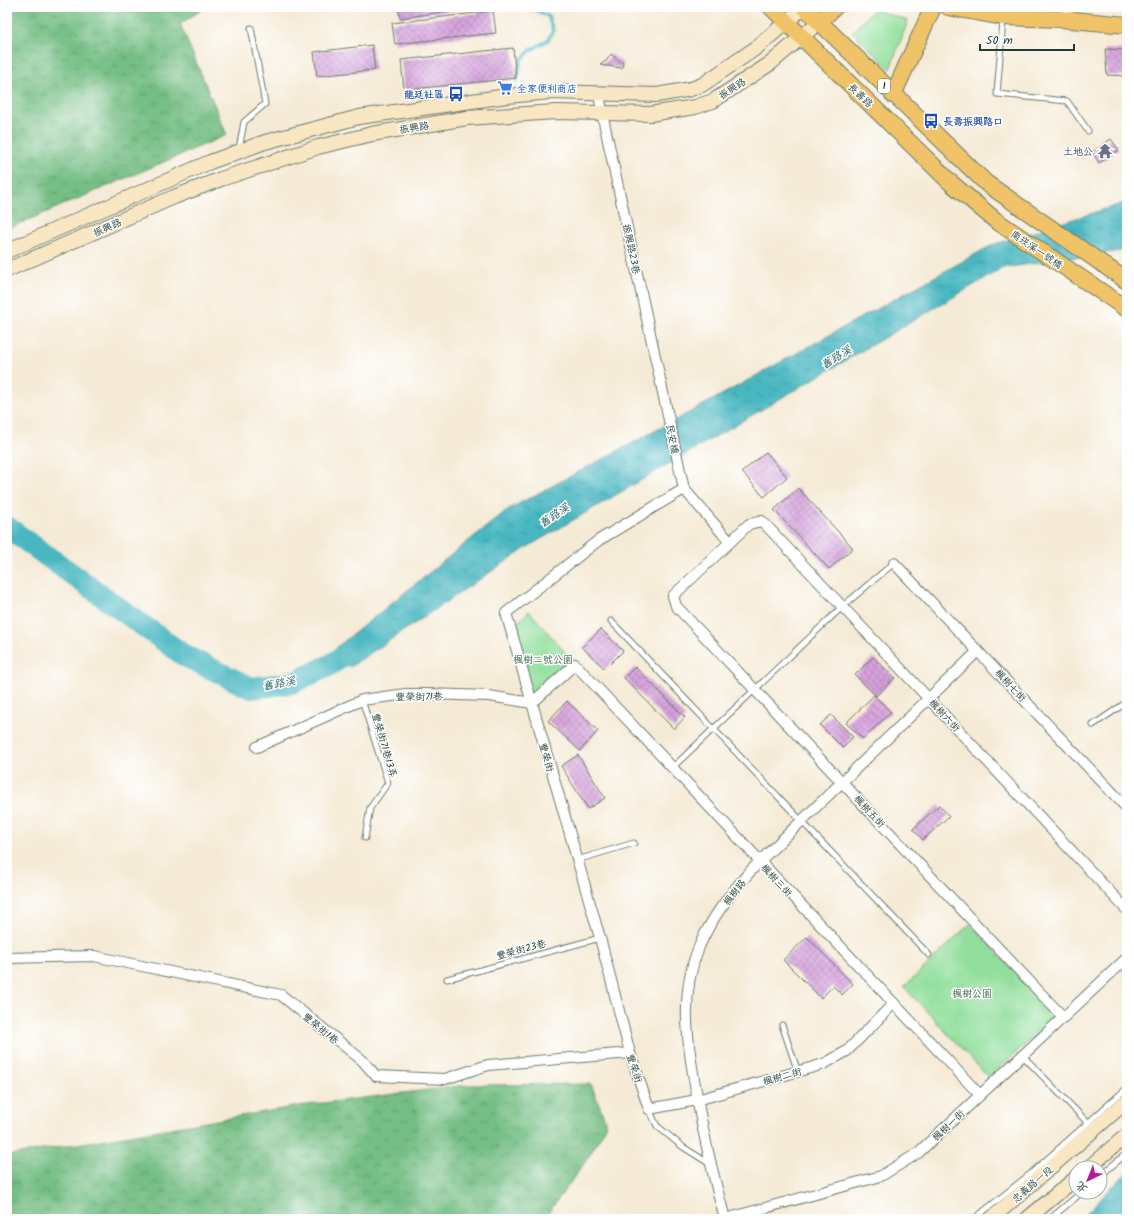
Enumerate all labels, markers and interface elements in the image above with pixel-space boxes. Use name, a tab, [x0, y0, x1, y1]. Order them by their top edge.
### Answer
scale bar	[980, 26, 1074, 52]
text: 50 m	[986, 31, 1013, 50]
street label: 振興路	[716, 74, 749, 104]
supermarket icon: 全家便利商店	[496, 79, 514, 97]
road number: 1	[878, 79, 890, 93]
street label: 長壽路	[844, 80, 877, 112]
place label: 全家便利商店	[517, 81, 577, 97]
bus stop icon: 龍廷社區	[447, 85, 465, 103]
place label: 龍廷社區	[404, 87, 444, 103]
bus stop icon: 長壽振興路口	[922, 112, 940, 130]
place label: 長壽振興路口	[943, 114, 1003, 130]
street label: 振興路	[398, 118, 430, 138]
temple icon: 土地公	[1096, 142, 1114, 160]
place label: 土地公	[1063, 144, 1093, 160]
street label: 振興路	[90, 215, 124, 241]
street label: 振興路23巷	[618, 222, 644, 277]
street label: 南崁溪一號橋	[1007, 226, 1066, 273]
water label: 舊路溪	[818, 341, 856, 374]
street label: 民安橋	[661, 423, 683, 455]
water label: 舊路溪	[536, 499, 574, 533]
park label: 楓樹二號公園	[513, 652, 573, 668]
street label: 楓樹七街	[991, 666, 1030, 706]
water label: 舊路溪	[261, 672, 298, 696]
street label: 豐榮街71巷	[395, 689, 444, 705]
street label: 楓樹六街	[925, 696, 964, 736]
street label: 豐榮街71巷13弄	[367, 711, 401, 779]
street label: 豐榮街	[534, 741, 558, 774]
street label: 楓樹五街	[850, 792, 889, 832]
street label: 楓樹三街	[757, 861, 796, 901]
street label: 楓樹路	[719, 876, 750, 909]
street label: 豐榮街23巷	[494, 935, 549, 964]
park label: 楓樹公園	[952, 986, 992, 1002]
street label: 豐榮街1巷	[299, 1009, 343, 1049]
street label: 豐榮街	[622, 1052, 646, 1085]
street label: 楓樹二街	[761, 1064, 804, 1090]
street label: 楓樹一街	[929, 1106, 969, 1145]
north arrow	[1068, 1160, 1108, 1200]
street label: 忠義路一段	[1009, 1162, 1057, 1207]
text: 北	[1072, 1176, 1092, 1197]

